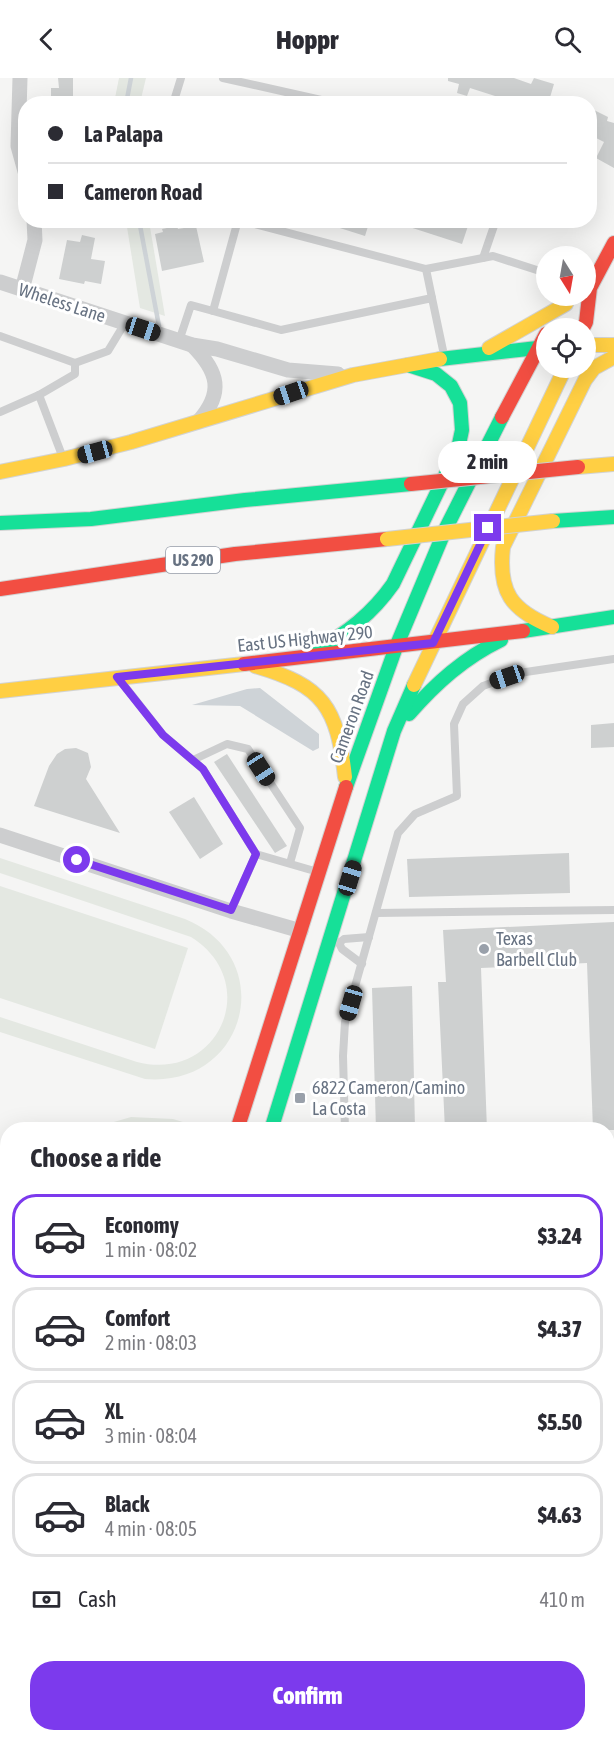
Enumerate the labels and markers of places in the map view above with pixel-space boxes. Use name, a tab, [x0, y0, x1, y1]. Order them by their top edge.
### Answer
place label: Texas Barbell Club	[496, 928, 577, 970]
marker: Texas Barbell Club	[477, 942, 491, 956]
place label: 6822 Cameron/Camino La Costa	[312, 1077, 465, 1119]
marker: 6822 Cameron/Camino La Costa	[293, 1091, 307, 1105]

